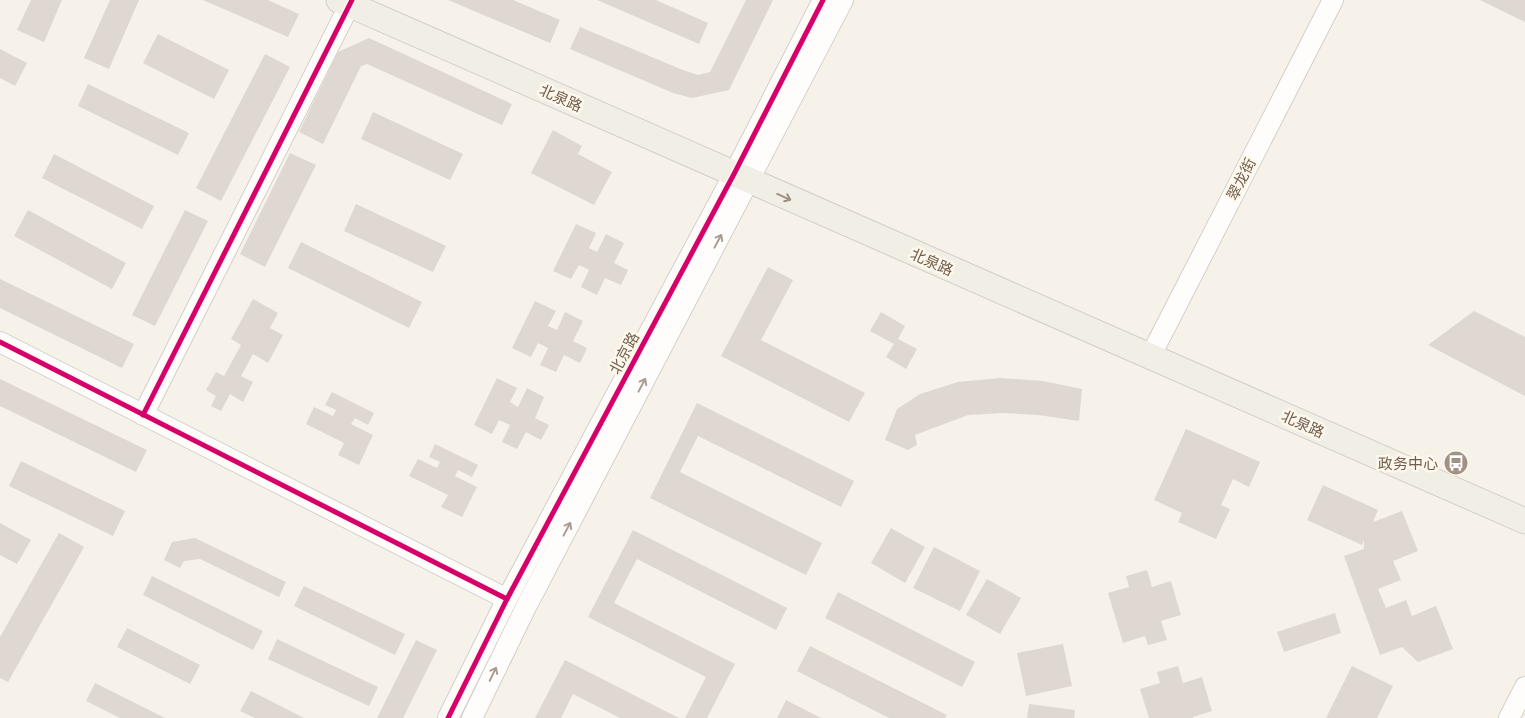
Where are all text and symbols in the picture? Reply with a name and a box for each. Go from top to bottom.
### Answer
street label: 北泉路 [537,80,585,116]
street label: 翠龙街 [1222,155,1260,203]
one-way arrow [776,192,791,202]
one-way arrow [713,234,723,249]
street label: 北泉路 [908,244,956,280]
street label: 北京路 [605,329,643,377]
one-way arrow [637,378,647,393]
street label: 北泉路 [1279,406,1327,442]
bus stop icon: 政务中心 [1443,450,1469,476]
place label: 政务中心 [1378,454,1438,473]
one-way arrow [562,522,572,537]
one-way arrow [489,667,499,682]

